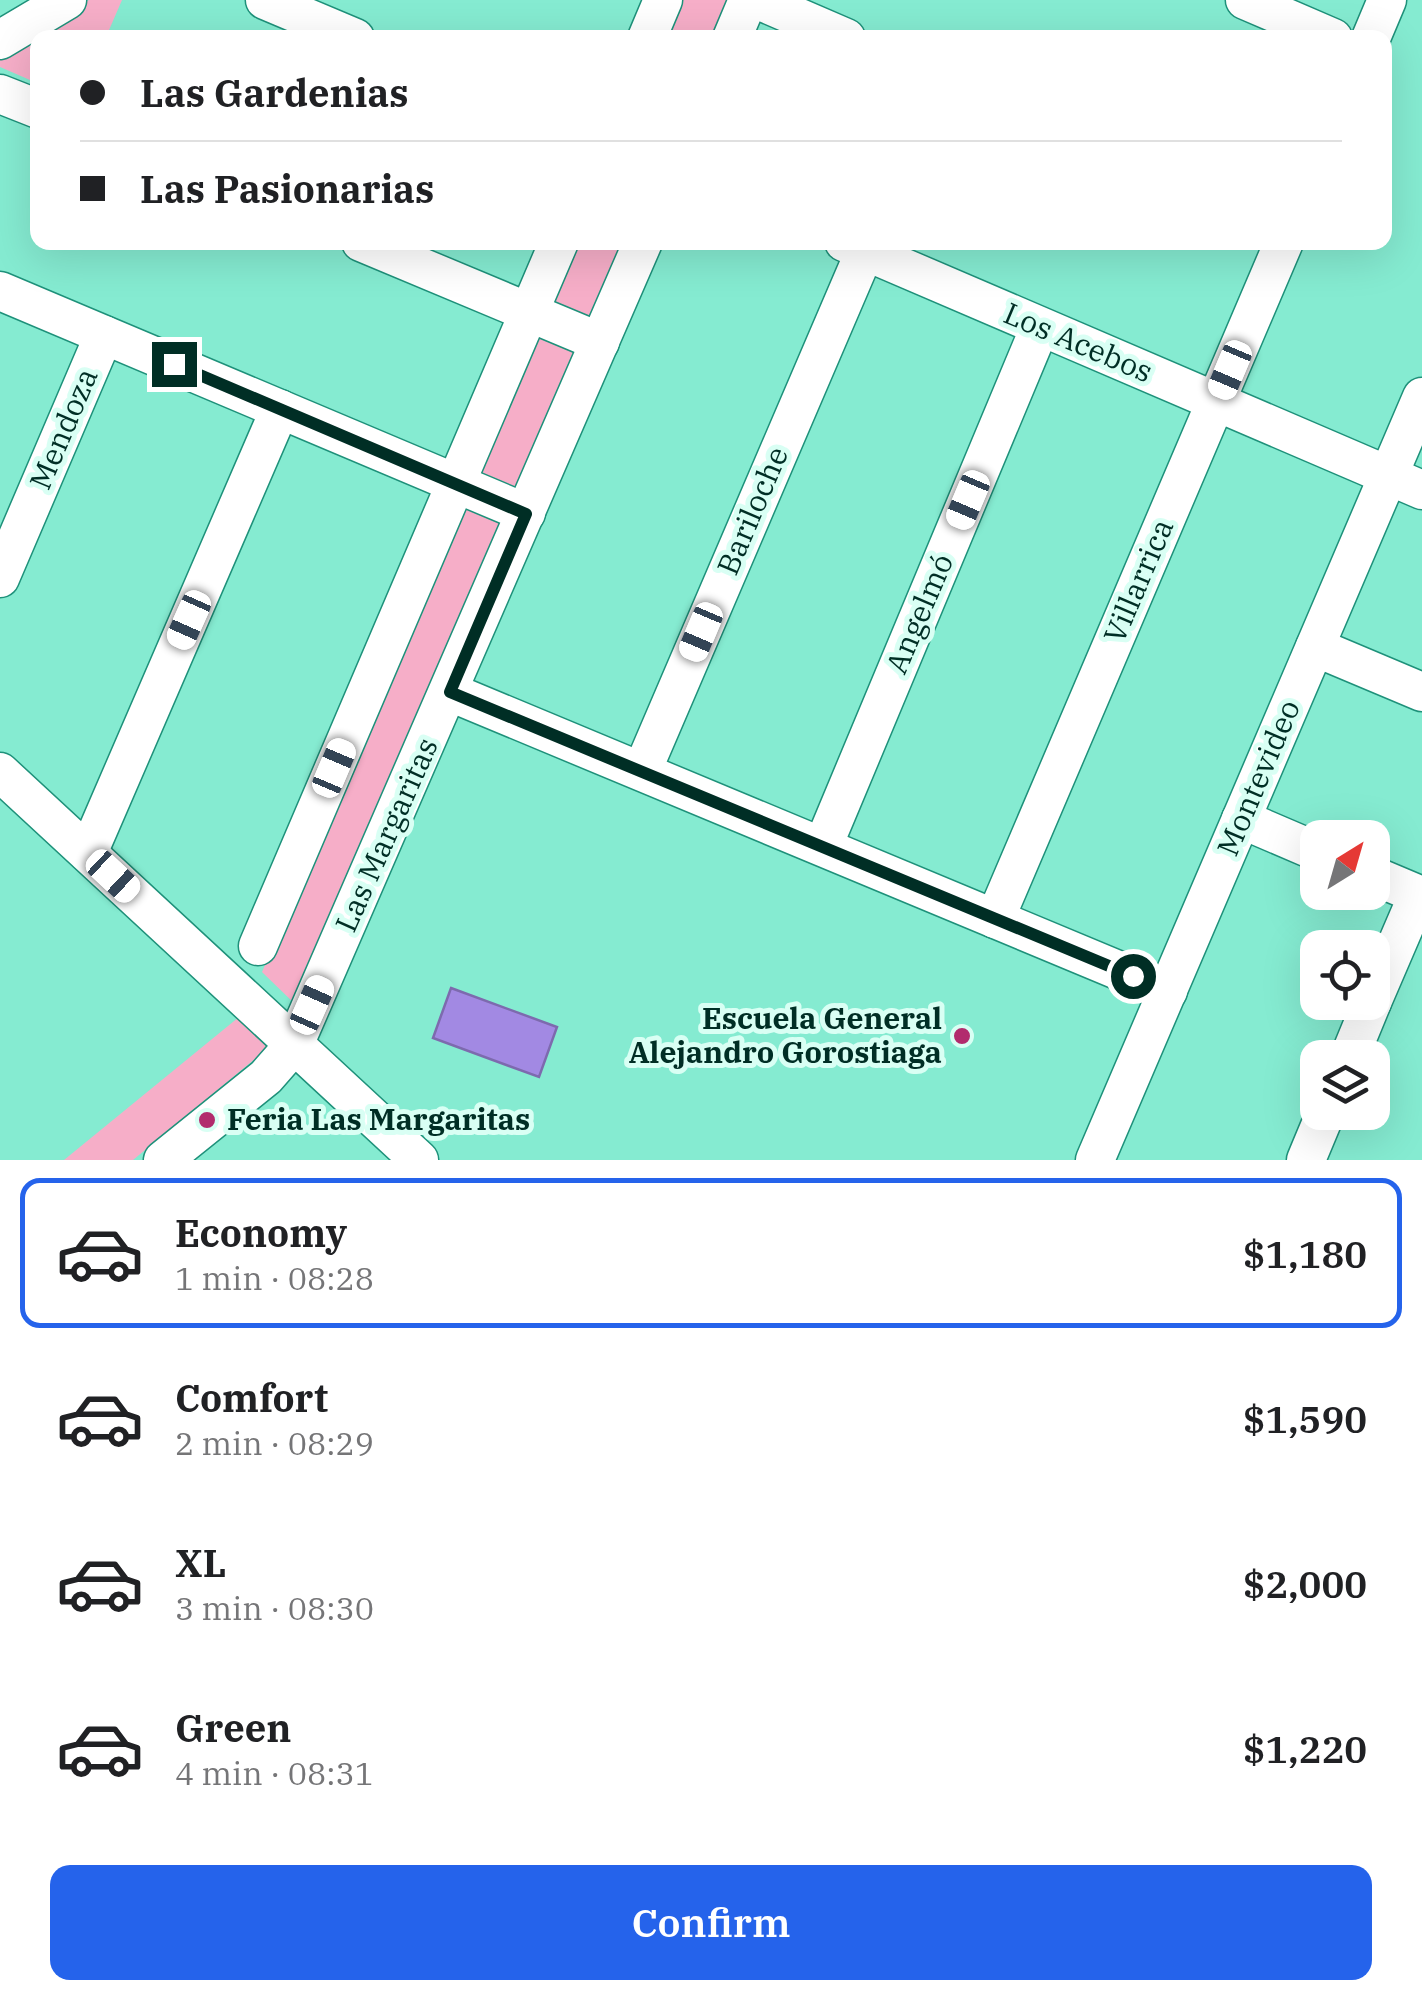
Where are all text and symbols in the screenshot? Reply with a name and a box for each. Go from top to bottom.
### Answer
text: Las Gardenias [140,68,408,117]
text: Las Pasionarias [140,164,434,213]
street label: Los Acebos [998,293,1159,390]
car [1204,337,1256,403]
route end [152,342,197,387]
street label: Mendoza [20,362,106,495]
street label: Bariloche [707,440,796,581]
car [942,467,994,533]
street label: Villarrica [1094,513,1181,648]
street label: Angelmó [876,548,961,679]
car [163,586,215,654]
car [675,599,727,665]
street label: Montevideo [1207,694,1308,861]
street label: Las Margaritas [325,731,446,938]
car [308,735,360,801]
north arrow [1300,820,1390,910]
map controls [1300,820,1390,1130]
car [81,845,145,907]
button: locate [1300,930,1390,1020]
route start [1111,954,1156,999]
car [286,971,338,1039]
place label: Escuela General Alejandro Gorostiaga [629,998,942,1071]
marker: Escuela General Alejandro Gorostiaga [951,1025,973,1047]
button: layers [1300,1040,1390,1130]
place label: Feria Las Margaritas [227,1099,530,1138]
marker: Feria Las Margaritas [196,1109,218,1131]
icon: car [55,1208,145,1298]
text: Economy [175,1208,347,1257]
text: $1,180 [1243,1229,1367,1278]
text: 1 min · 08:28 [175,1257,374,1299]
icon: car [55,1373,145,1463]
text: Comfort [175,1373,328,1422]
text: $1,590 [1243,1394,1367,1443]
text: 2 min · 08:29 [175,1422,374,1464]
icon: car [55,1538,145,1628]
text: XL [175,1538,226,1587]
text: $2,000 [1243,1559,1367,1608]
text: 3 min · 08:30 [175,1587,374,1629]
icon: car [55,1703,145,1793]
text: Green [175,1703,291,1752]
text: $1,220 [1243,1724,1367,1773]
text: 4 min · 08:31 [175,1752,374,1794]
button: Confirm [50,1865,1372,1980]

